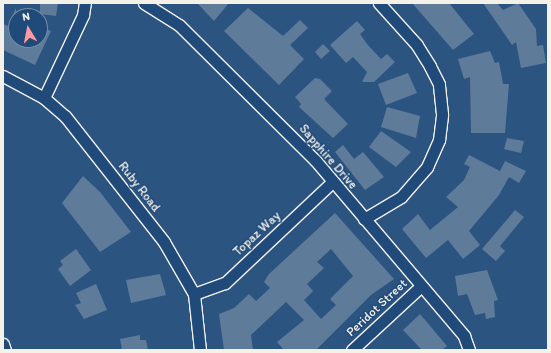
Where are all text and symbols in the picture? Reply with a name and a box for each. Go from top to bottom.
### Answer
north arrow [8,8,48,48]
text: N [21,10,31,24]
street label: Sapphire Drive [295,121,361,193]
street label: Ruby Road [115,159,163,215]
street label: Topaz Way [230,208,284,260]
street label: Peridot Street [343,276,411,340]

